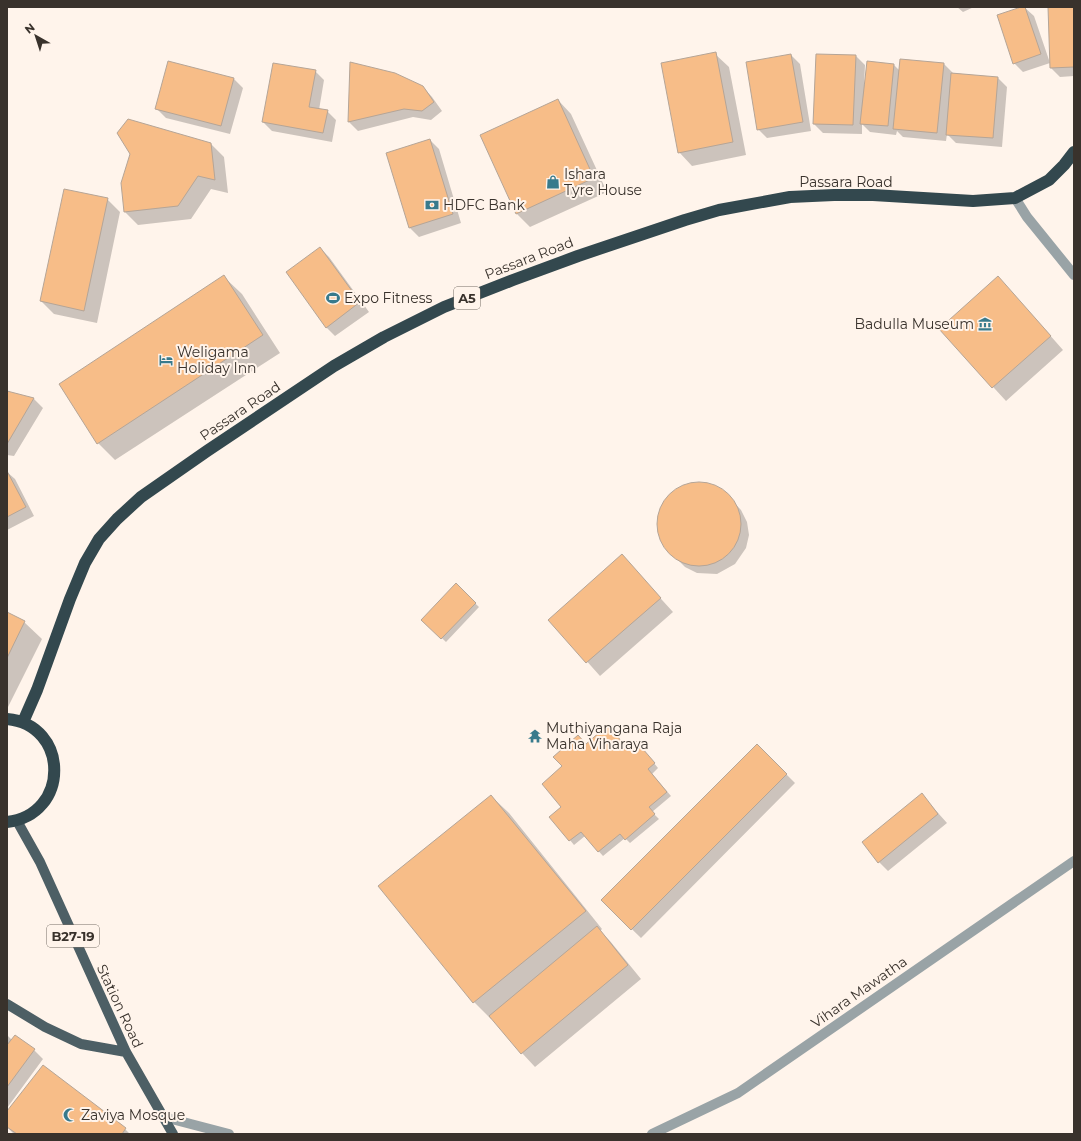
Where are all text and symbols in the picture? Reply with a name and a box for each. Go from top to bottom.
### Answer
north arrow [16,16,56,56]
text: N [22,20,38,36]
place label: Ishara Tyre House [564,165,642,199]
street label: Passara Road [799,173,893,191]
shop icon: Ishara Tyre House [545,174,561,190]
place label: HDFC Bank [443,196,526,214]
bank icon: HDFC Bank [424,197,440,213]
street label: Passara Road [482,233,576,283]
road number: A5 [454,287,480,309]
place label: Expo Fitness [344,289,433,307]
sports icon: Expo Fitness [325,290,341,306]
place label: Badulla Museum [854,315,974,333]
museum icon: Badulla Museum [977,316,993,332]
place label: Weligama Holiday Inn [177,343,257,377]
hotel icon: Weligama Holiday Inn [158,352,174,368]
street label: Passara Road [196,377,284,445]
place label: Muthiyangana Raja Maha Viharaya [546,719,682,753]
temple icon: Muthiyangana Raja Maha Viharaya [527,728,543,744]
road number: B27-19 [47,925,99,947]
street label: Vihara Mawatha [807,952,911,1032]
street label: Station Road [93,961,147,1051]
place label: Zaviya Mosque [81,1106,185,1124]
mosque icon: Zaviya Mosque [62,1107,78,1123]

